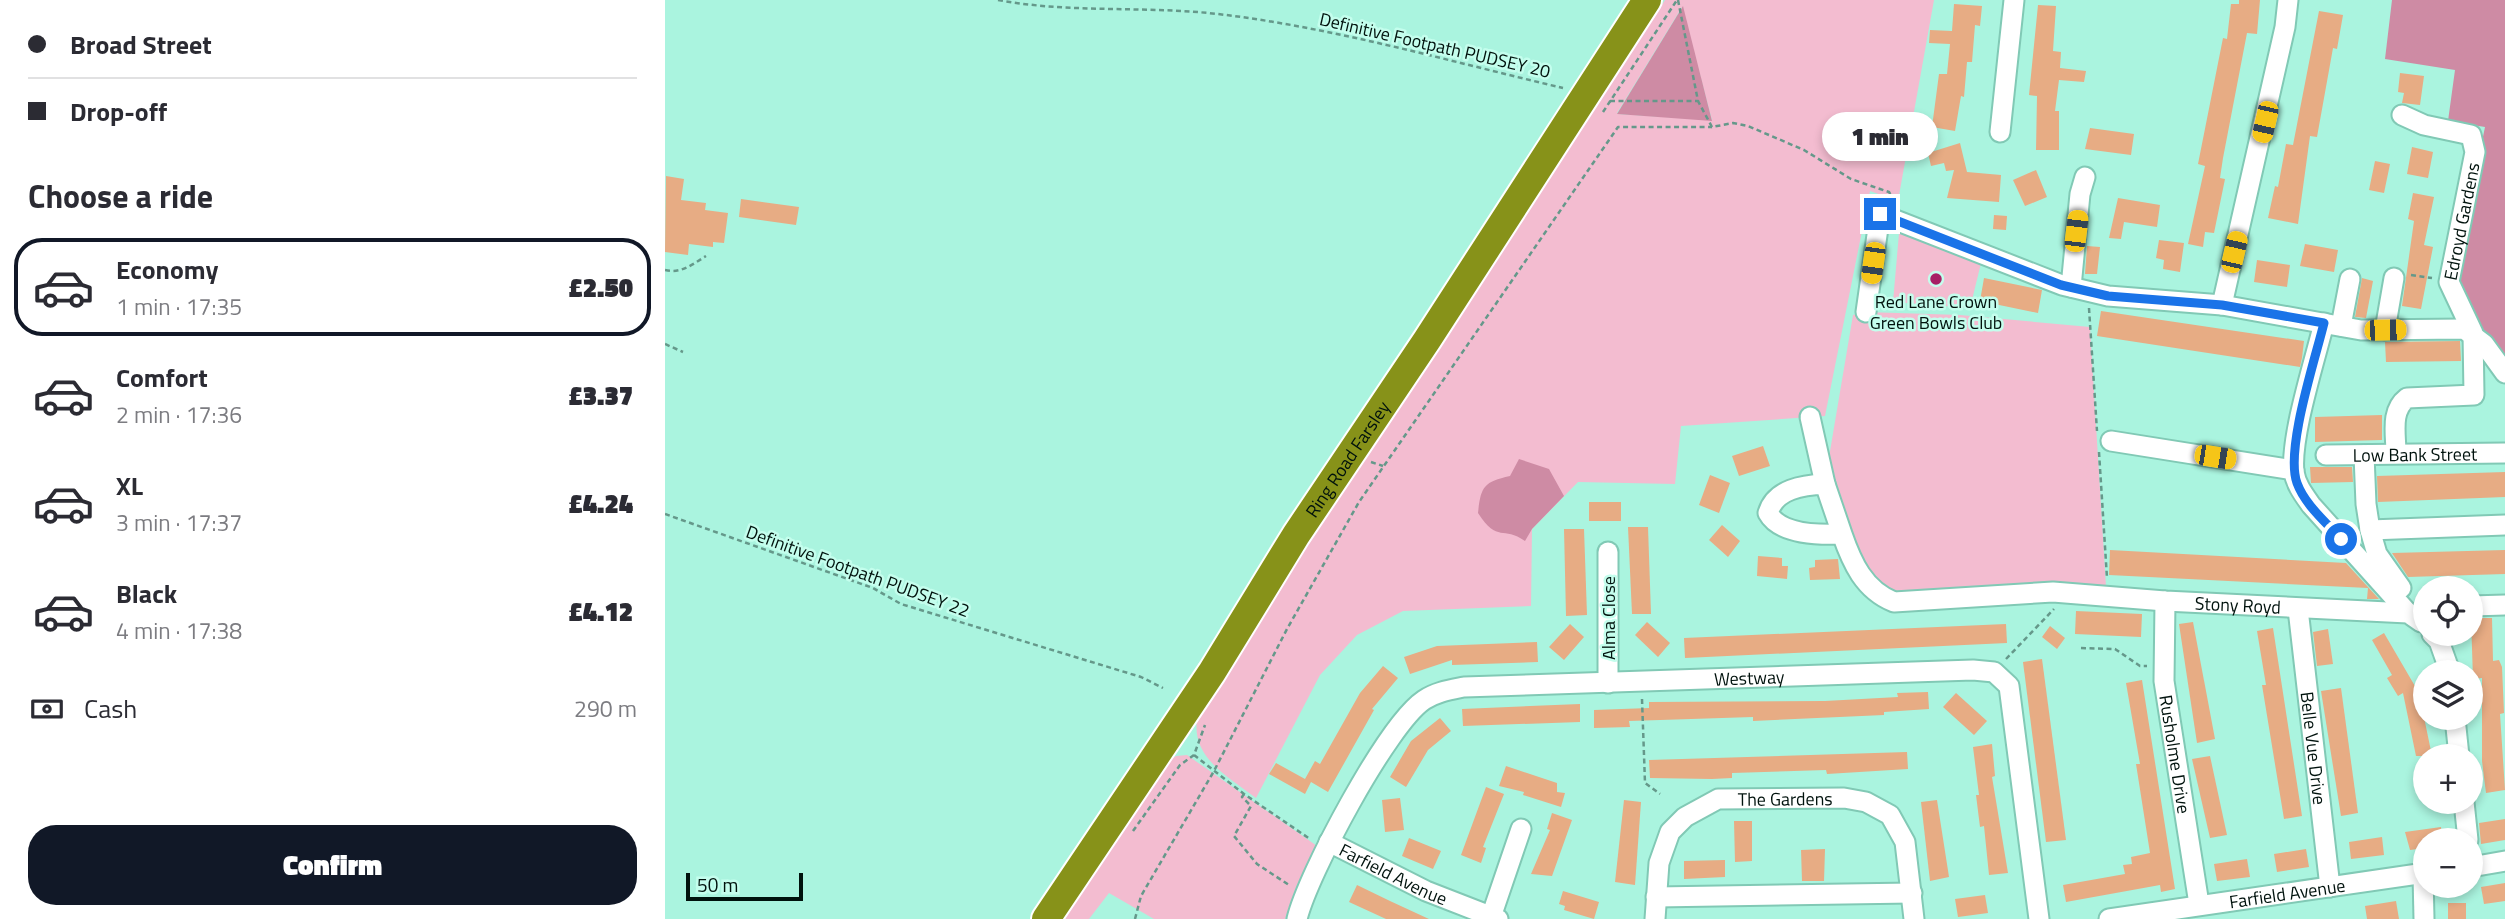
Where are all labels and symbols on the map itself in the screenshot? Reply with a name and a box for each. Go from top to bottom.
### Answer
street label: Definitive Footpath PUDSEY 20 [1317,5,1553,85]
car [2251,99,2280,145]
callout: 1 min [1822,113,1938,162]
street label: Edroyd Gardens [2436,160,2486,282]
route end [1864,198,1896,230]
car [2064,209,2089,253]
car [2220,229,2249,275]
car [1860,241,1887,285]
marker: Red Lane Crown Green Bowls Club [1928,271,1944,287]
place label: Red Lane Crown Green Bowls Club [1870,288,2002,336]
car [2364,319,2407,341]
street label: Ring Road Farsley [1298,395,1396,523]
street label: Low Bank Street [2353,440,2478,468]
car [2193,443,2238,471]
street label: Definitive Footpath PUDSEY 22 [742,518,974,624]
route start [2325,523,2357,555]
street label: Alma Close [1595,576,1622,660]
street label: Stony Royd [2194,589,2282,620]
street label: Westway [1713,663,1785,692]
street label: Belle Vue Drive [2294,690,2334,806]
street label: Rusholme Drive [2153,693,2198,815]
street label: The Gardens [1738,785,1833,812]
street label: Farfield Avenue [1335,836,1451,912]
scale bar [686,870,803,902]
street label: Farfield Avenue [2227,871,2347,915]

